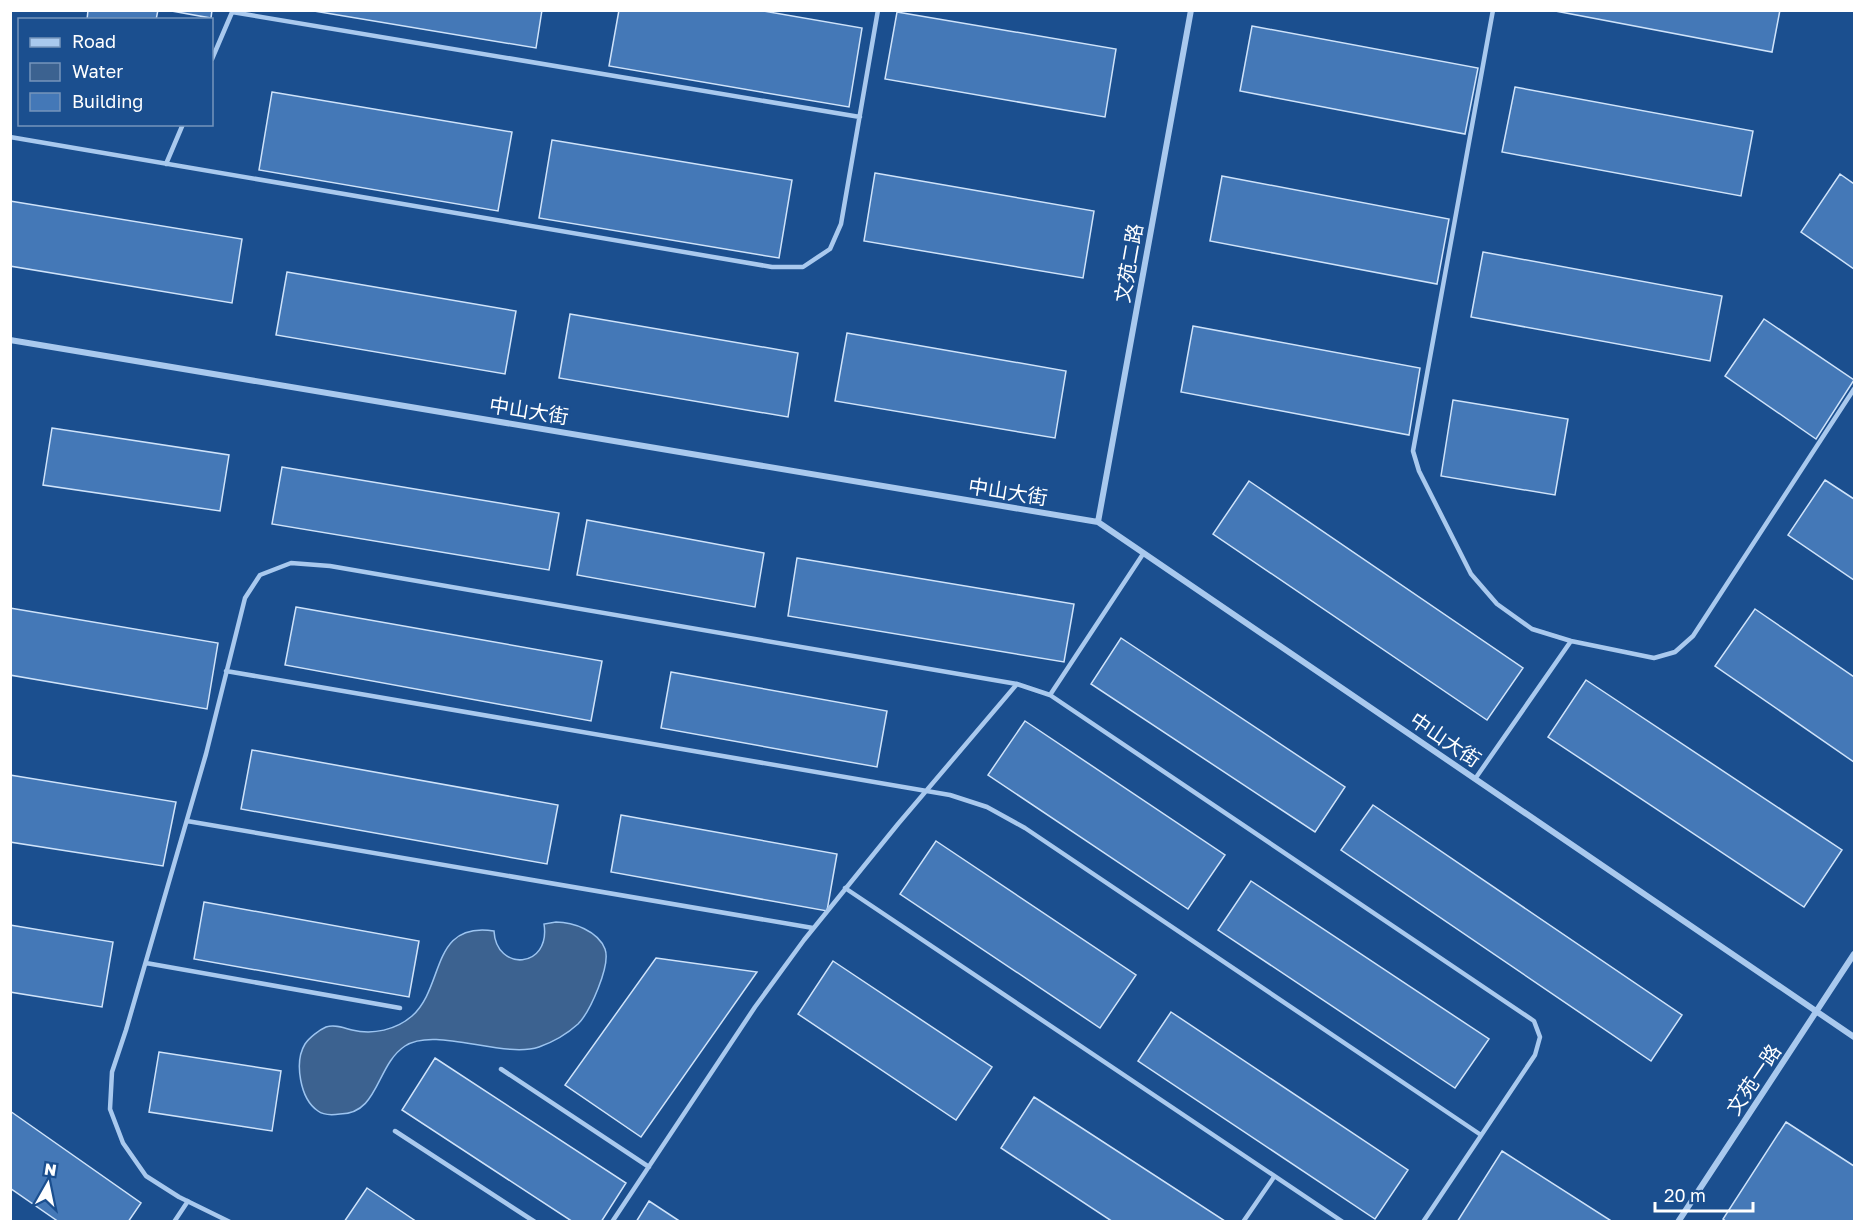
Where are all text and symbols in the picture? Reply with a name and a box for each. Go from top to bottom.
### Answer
legend [18,18,213,126]
text: Road [72,30,116,52]
text: Water [72,60,123,82]
text: Building [72,90,143,112]
street label: 文苑二路 [1109,222,1147,304]
street label: 中山大街 [488,392,570,428]
street label: 中山大街 [967,473,1049,509]
street label: 中山大街 [1406,707,1486,771]
street label: 文苑一路 [1721,1039,1785,1119]
north arrow [18,1154,78,1214]
text: N [43,1158,58,1180]
scale bar [1655,1175,1752,1213]
text: 20 m [1664,1184,1706,1206]

